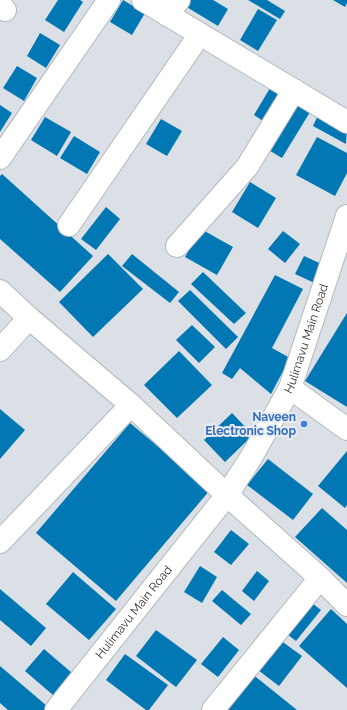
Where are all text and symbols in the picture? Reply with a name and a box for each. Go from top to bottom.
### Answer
street label: Hulimavu Main Road [281,282,331,396]
place label: Naveen Electronic Shop [205,410,296,438]
marker: Naveen Electronic Shop [299,419,309,429]
street label: Hulimavu Main Road [93,563,175,661]

